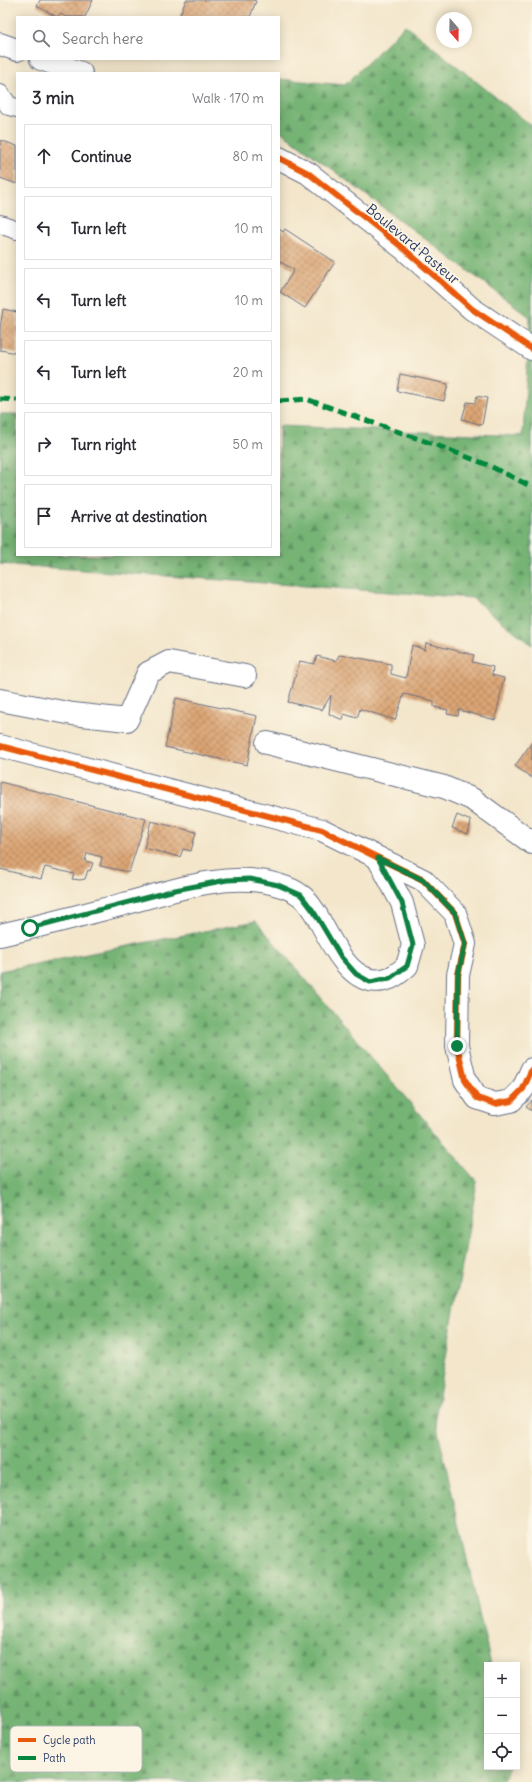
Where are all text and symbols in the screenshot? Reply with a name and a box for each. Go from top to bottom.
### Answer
north arrow [436,12,472,48]
search box [16,16,280,60]
icon: search [30,27,52,49]
text: Search here [62,29,143,48]
text: 3 min [32,87,74,109]
text: Walk · 170 m [192,90,264,107]
icon: ahead [33,145,55,167]
text: Continue [71,147,132,166]
text: 80 m [232,148,263,165]
street label: Boulevard Pasteur [363,200,464,288]
icon: left [33,217,55,239]
text: Turn left [71,219,126,238]
text: 10 m [235,220,263,237]
icon: left [33,289,55,311]
text: Turn left [71,291,126,310]
text: 10 m [235,292,263,309]
icon: left [33,361,55,383]
text: Turn left [71,363,126,382]
text: 20 m [233,364,263,381]
icon: right [33,433,55,455]
text: Turn right [71,435,136,454]
text: 50 m [232,436,263,453]
icon: arrive [33,505,55,527]
text: Arrive at destination [71,507,207,526]
route start [21,919,39,937]
route end [448,1037,466,1055]
map controls [484,1662,520,1770]
button: + [484,1662,520,1698]
button: − [484,1698,520,1734]
legend [10,1726,142,1772]
text: Cycle path [43,1733,96,1747]
button: locate [484,1734,520,1770]
text: Path [43,1751,66,1765]

